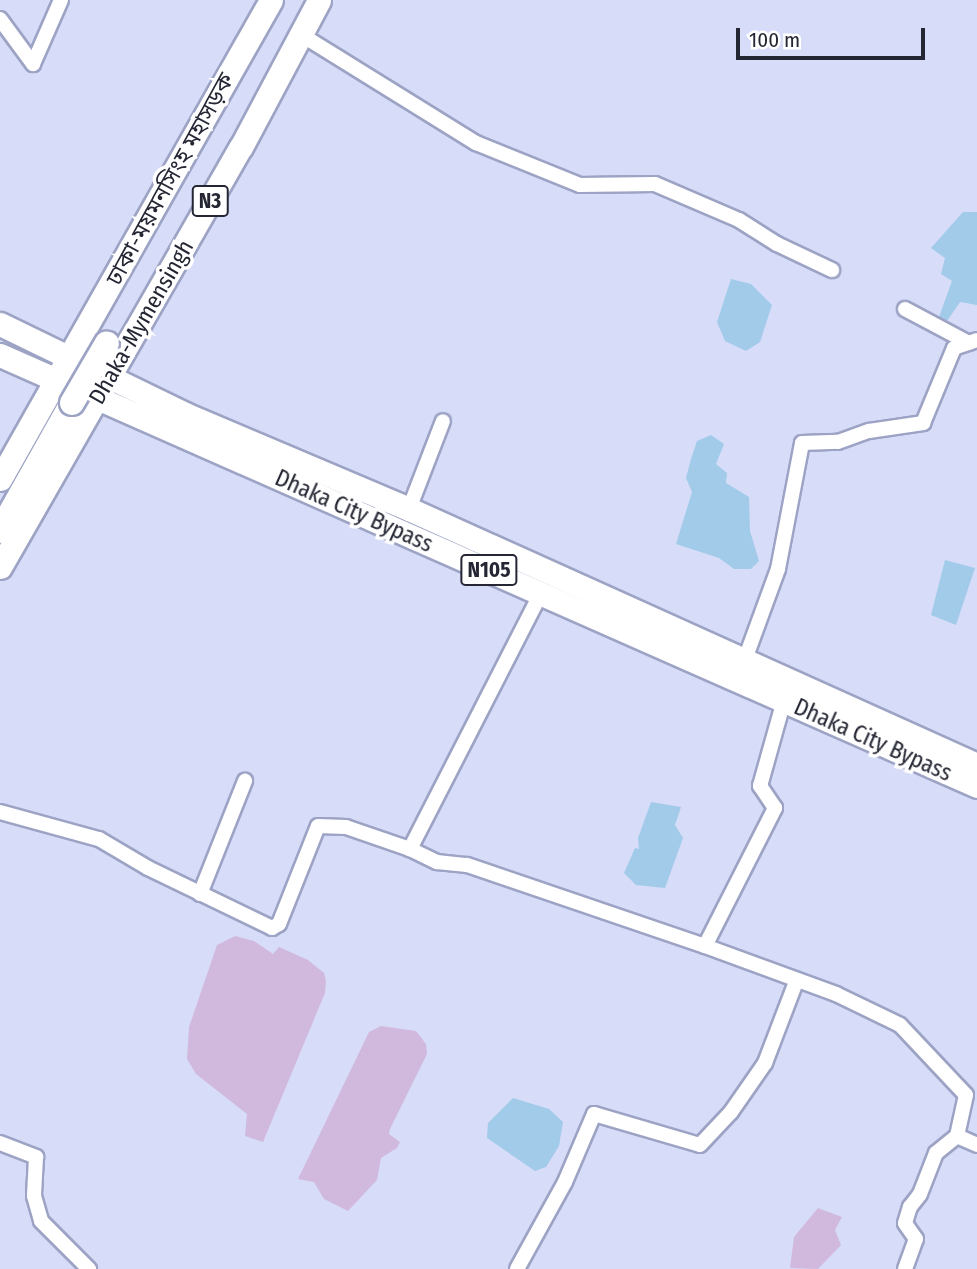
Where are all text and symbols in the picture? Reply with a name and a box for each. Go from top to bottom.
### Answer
scale bar [739,14,928,58]
text: 100 m [749,27,800,53]
street label: ঢাকা-ময়মনসিংহ মহাসড়ক [100,68,240,290]
road number: N3 [191,184,229,218]
street label: Dhaka-Mymensingh [83,235,199,409]
street label: Dhaka City Bypass [271,464,437,558]
road number: N105 [459,552,519,588]
street label: Dhaka City Bypass [790,693,956,787]

